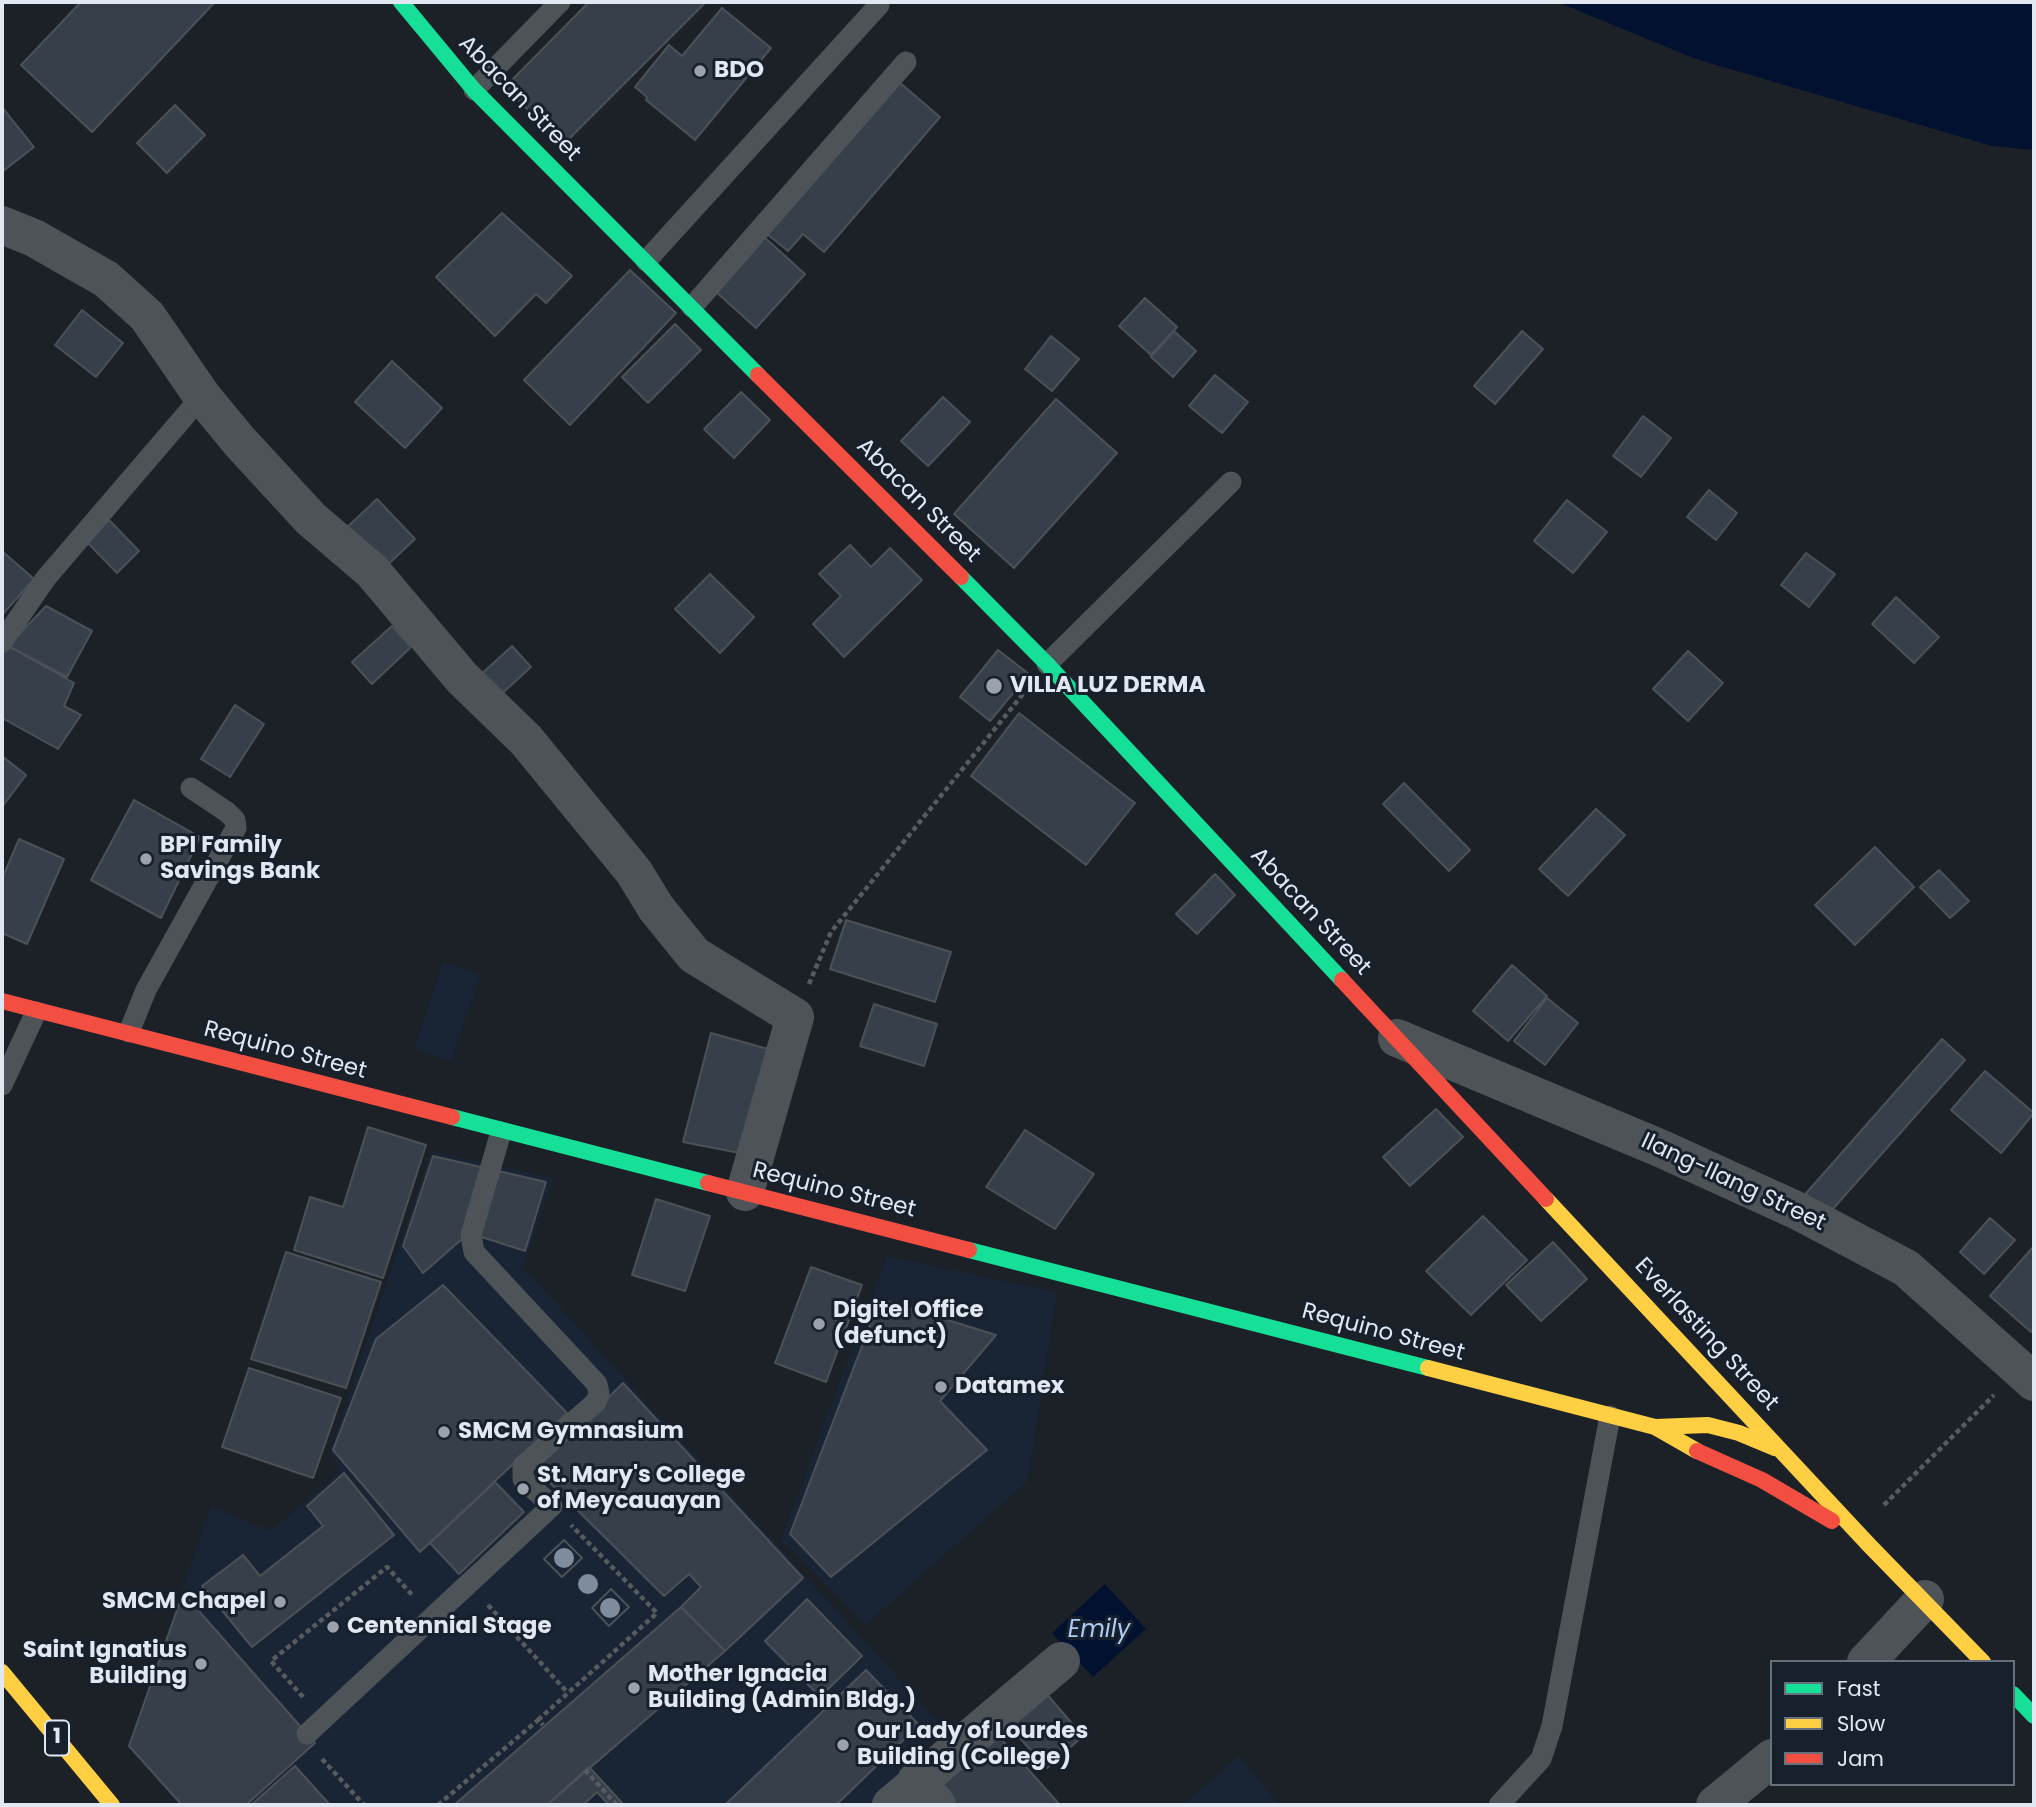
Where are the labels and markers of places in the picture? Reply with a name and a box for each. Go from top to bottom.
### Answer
place label: BDO [714,57,764,85]
marker: BDO [692,63,708,79]
place label: VILLA LUZ DERMA [1010,672,1205,700]
marker: VILLA LUZ DERMA [984,676,1004,696]
place label: BPI Family Savings Bank [160,832,320,886]
marker: BPI Family Savings Bank [138,851,154,867]
place label: Digitel Office (defunct) [833,1297,984,1351]
marker: Digitel Office (defunct) [811,1316,827,1332]
place label: Datamex [955,1373,1064,1401]
marker: Datamex [933,1379,949,1395]
place label: SMCM Gymnasium [458,1418,684,1446]
marker: SMCM Gymnasium [436,1424,452,1440]
place label: St. Mary's College of Meycauayan [537,1462,745,1516]
marker: St. Mary's College of Meycauayan [515,1481,531,1497]
place label: SMCM Chapel [102,1588,266,1616]
marker: SMCM Chapel [272,1594,288,1610]
place label: Centennial Stage [347,1613,552,1641]
marker: Centennial Stage [325,1619,341,1635]
place label: Saint Ignatius Building [23,1637,187,1691]
marker: Saint Ignatius Building [193,1656,209,1672]
place label: Mother Ignacia Building (Admin Bldg.) [648,1661,916,1715]
marker: Mother Ignacia Building (Admin Bldg.) [626,1680,642,1696]
place label: Our Lady of Lourdes Building (College) [857,1718,1088,1772]
marker: Our Lady of Lourdes Building (College) [835,1737,851,1753]

